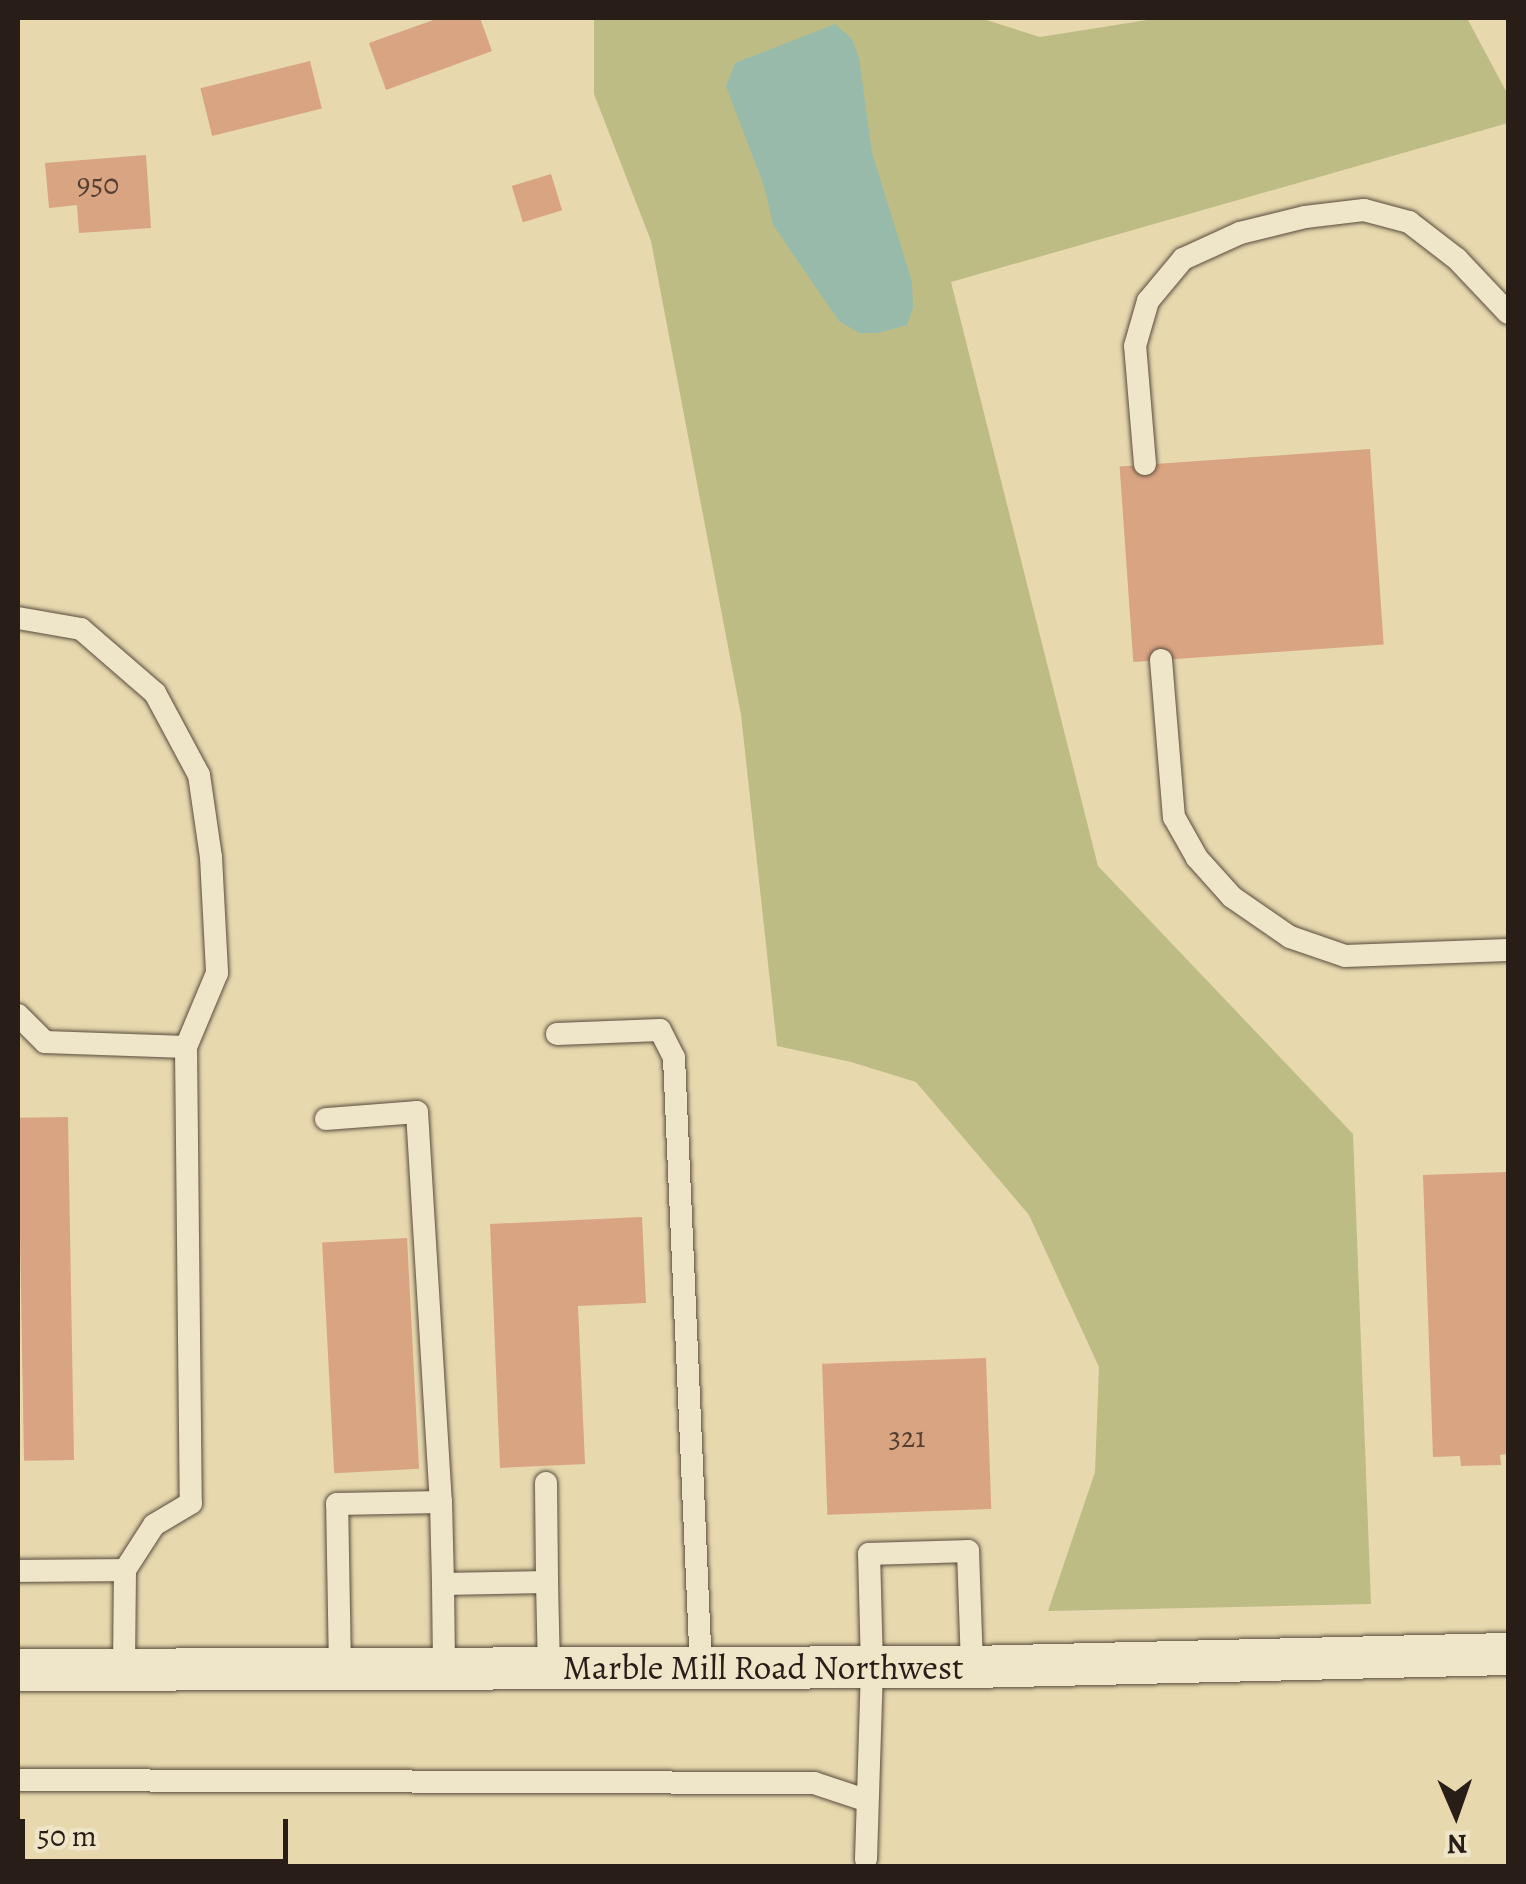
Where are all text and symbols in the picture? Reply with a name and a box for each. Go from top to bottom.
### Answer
house number: 950 [77,166,119,202]
house number: 321 [889,1419,925,1455]
street label: Marble Mill Road Northwest [562,1646,964,1688]
north arrow [1406,1764,1506,1864]
scale bar [25,1799,292,1861]
text: 50 m [37,1816,97,1856]
text: N [1446,1825,1468,1863]

